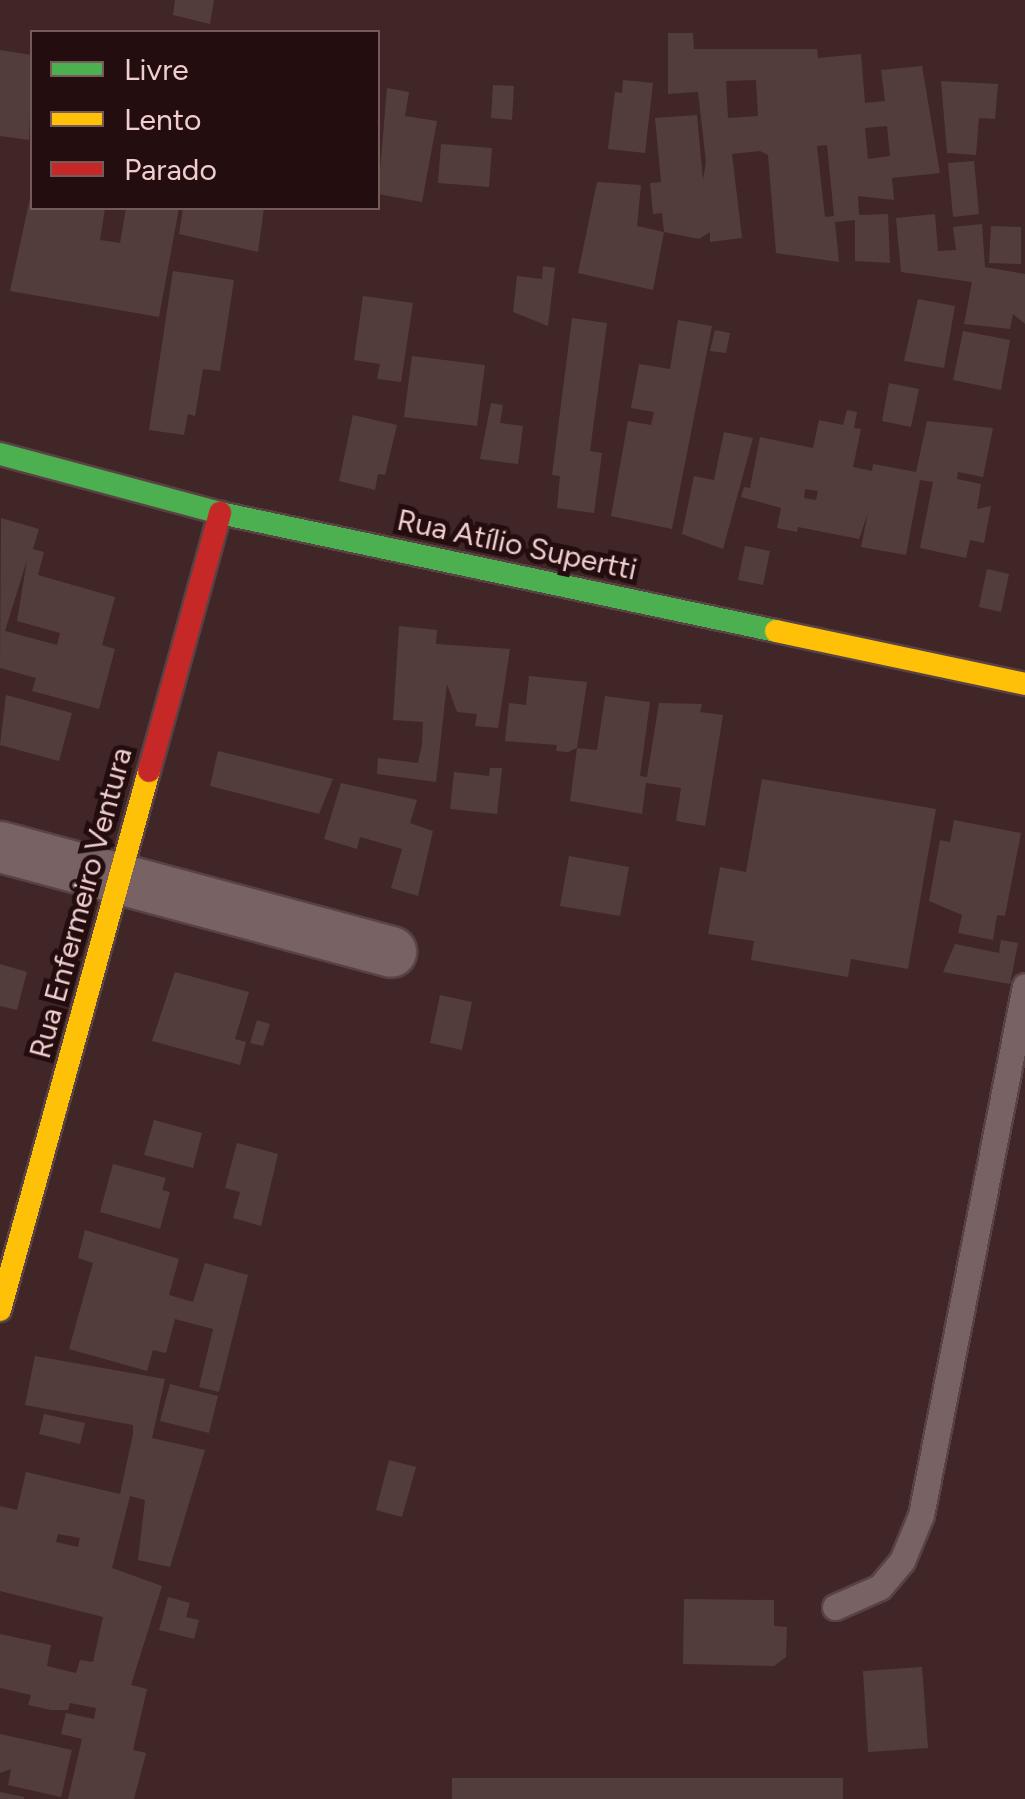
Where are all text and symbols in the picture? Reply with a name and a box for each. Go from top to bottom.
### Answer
legend [30,30,380,210]
text: Livre [124,51,189,88]
text: Lento [124,101,201,138]
text: Parado [124,151,217,188]
street label: Rua Atílio Supertti [394,502,640,588]
street label: Rua Enfermeiro Ventura [22,744,140,1062]

